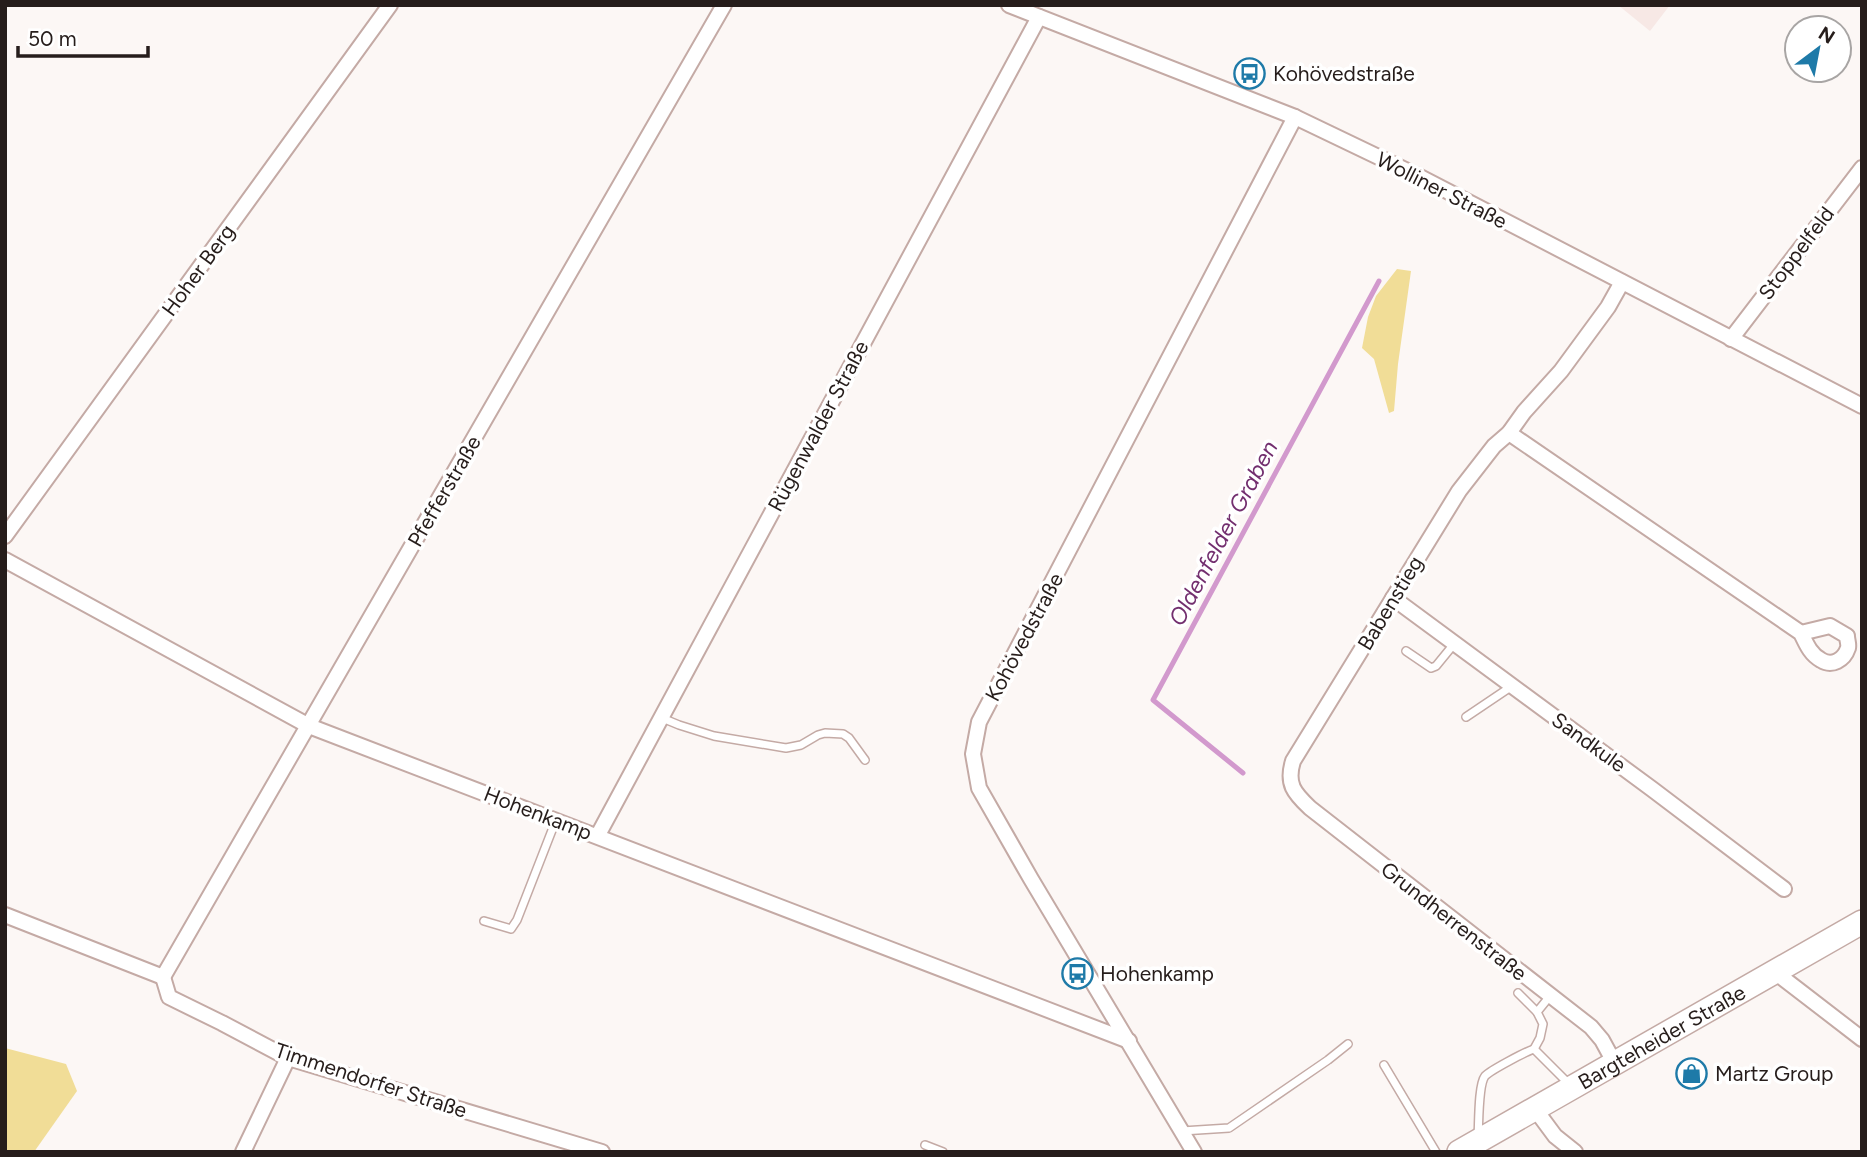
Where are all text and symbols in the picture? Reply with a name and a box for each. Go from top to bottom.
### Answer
scale bar [18,14,147,58]
north arrow [1783,14,1853,84]
text: N [1814,21,1839,49]
text: 50 m [28,26,77,51]
bus stop icon: Kohövedstraße [1233,56,1267,90]
place label: Kohövedstraße [1273,61,1415,86]
street label: Wolliner Straße [1373,146,1511,234]
street label: Stoppelfeld [1753,202,1839,304]
street label: Hoher Berg [156,219,240,321]
street label: Rügenwalder Straße [762,336,874,516]
street label: Pfefferstraße [402,431,486,551]
water label: Oldenfelder Graben [1162,436,1284,630]
street label: Babenstieg [1352,551,1428,655]
street label: Kohövedstraße [980,569,1068,705]
street label: Sandkule [1547,707,1631,777]
street label: Hohenkamp [480,781,596,845]
street label: Grundherrenstraße [1376,856,1532,986]
bus stop icon: Hohenkamp [1060,956,1094,990]
place label: Hohenkamp [1100,961,1214,986]
street label: Bargteheider Straße [1573,979,1749,1094]
street label: Timmendorfer Straße [272,1037,470,1123]
shop icon: Martz Group [1675,1056,1709,1090]
place label: Martz Group [1715,1061,1833,1086]

